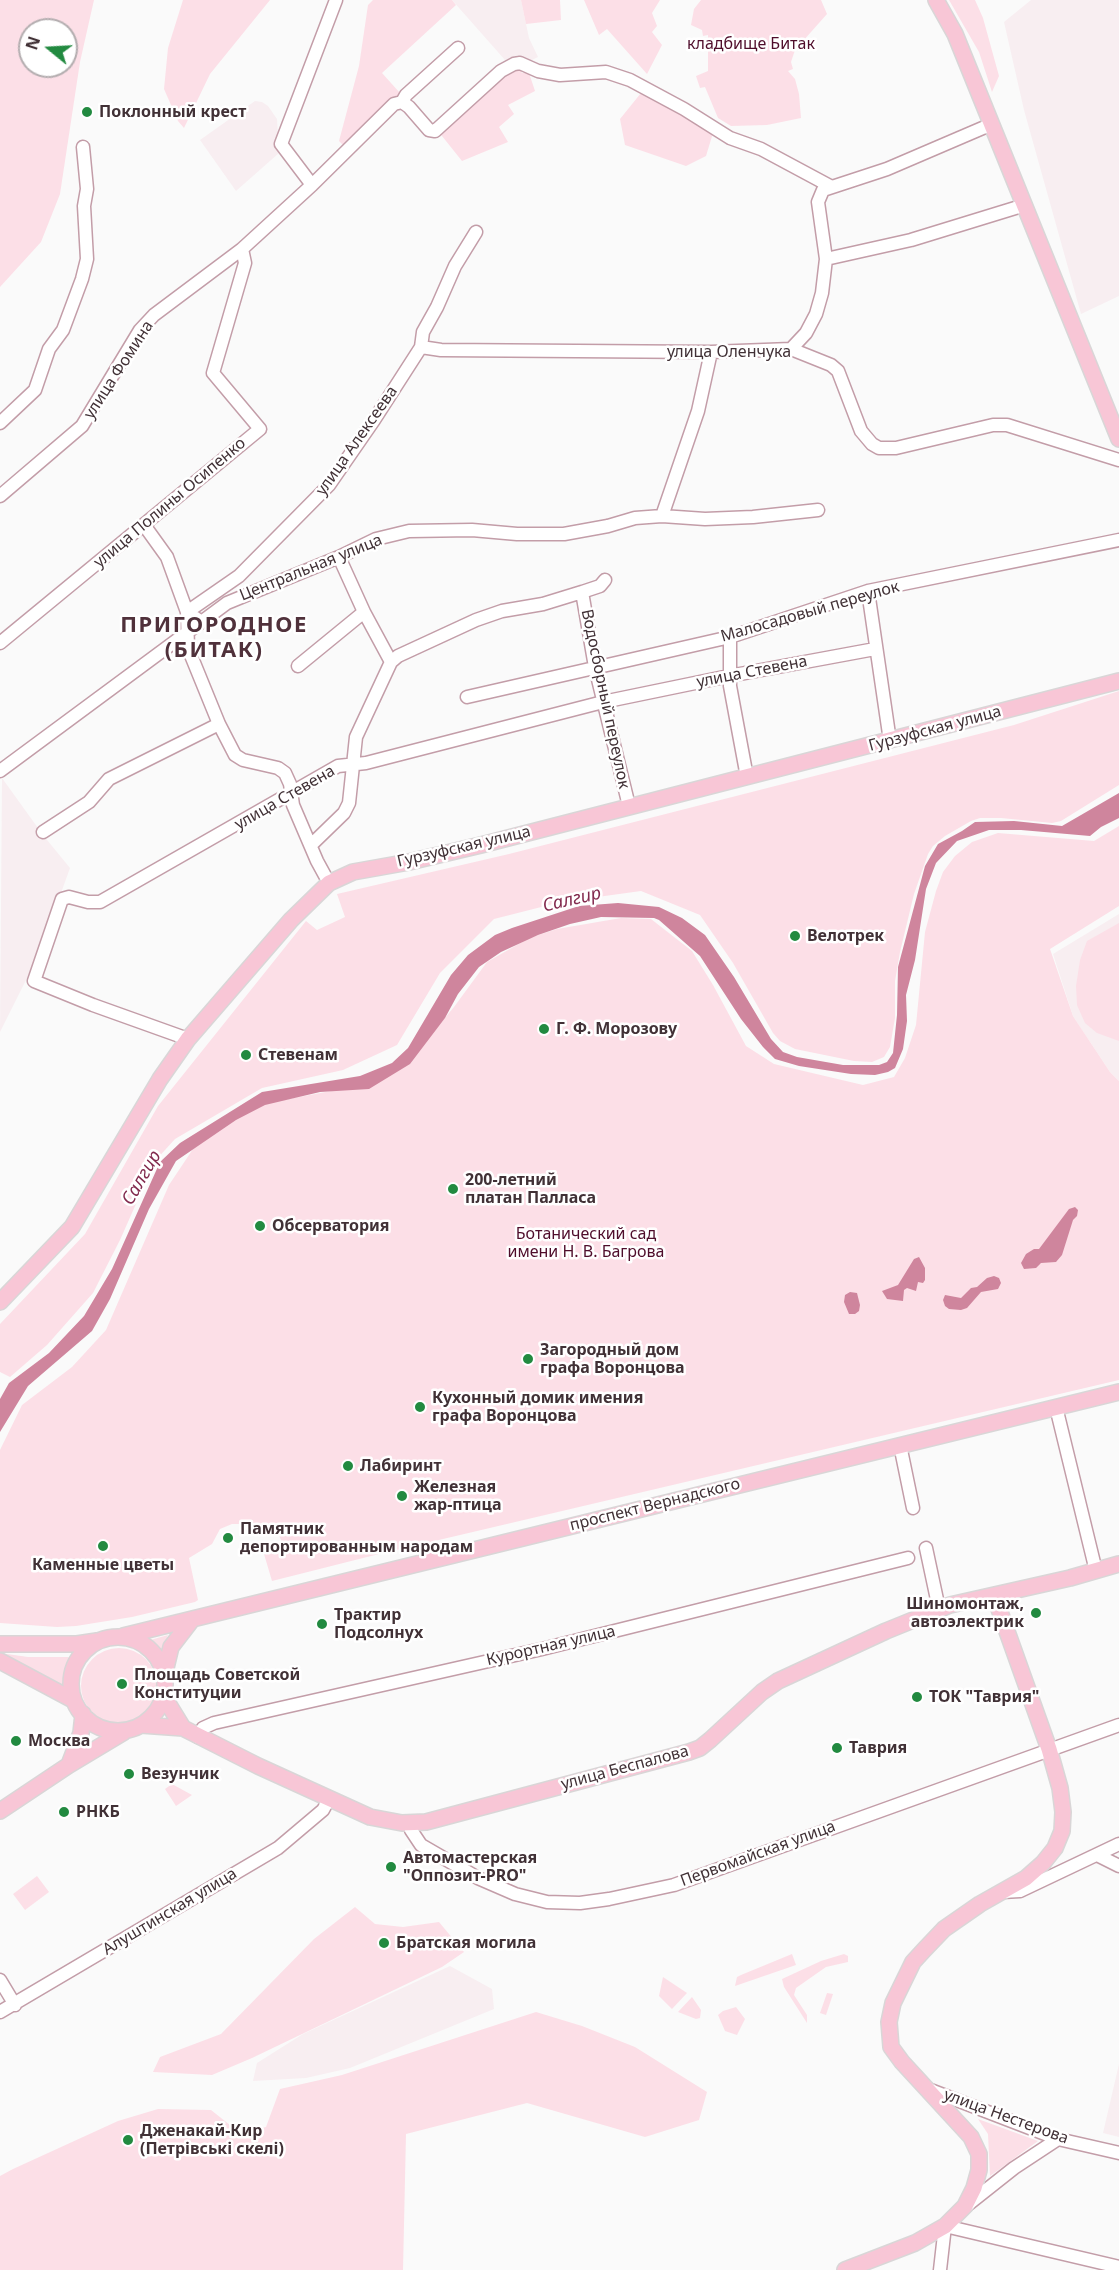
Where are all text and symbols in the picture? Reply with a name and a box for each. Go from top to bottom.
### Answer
north arrow [18,18,78,78]
text: N [20,33,45,53]
park label: кладбище Битак [687,34,815,54]
place label: Поклонный крест [99,102,246,122]
marker: Поклонный крест [80,105,94,119]
street label: улица Фомина [80,317,158,423]
street label: улица Оленчука [667,342,791,362]
street label: улица Алексеева [312,382,402,500]
street label: улица Полины Осипенко [90,434,250,572]
street label: Центральная улица [237,531,385,605]
street label: Малосадовый переулок [718,577,902,647]
street label: Водосборный переулок [577,607,633,791]
district label: ПРИГОРОДНОЕ (БИТАК) [120,613,308,664]
street label: улица Стевена [695,652,809,692]
street label: Гурзуфская улица [867,702,1003,756]
street label: улица Стевена [232,762,338,834]
street label: Гурзуфская улица [395,822,533,872]
water label: Салгир [541,883,603,917]
place label: Велотрек [807,926,884,946]
marker: Велотрек [788,929,802,943]
place label: Г. Ф. Морозову [556,1019,677,1039]
marker: Г. Ф. Морозову [537,1022,551,1036]
place label: Стевенам [258,1045,338,1065]
marker: Стевенам [239,1048,253,1062]
water label: Салгир [118,1147,166,1209]
place label: 200-летний платан Палласа [465,1170,596,1208]
marker: 200-летний платан Палласа [446,1182,460,1196]
place label: Обсерватория [272,1216,390,1236]
marker: Обсерватория [253,1219,267,1233]
park label: Ботанический сад имени Н. В. Багрова [507,1224,665,1262]
place label: Загородный дом графа Воронцова [540,1340,684,1378]
marker: Загородный дом графа Воронцова [521,1352,535,1366]
place label: Кухонный домик имения графа Воронцова [432,1388,643,1426]
marker: Кухонный домик имения графа Воронцова [413,1400,427,1414]
place label: Лабиринт [360,1456,442,1476]
marker: Лабиринт [341,1459,355,1473]
street label: проспект Вернадского [568,1475,742,1535]
place label: Железная жар-птица [414,1477,502,1515]
marker: Железная жар-птица [395,1489,409,1503]
place label: Памятник депортированным народам [240,1519,473,1557]
marker: Памятник депортированным народам [221,1531,235,1545]
marker: Каменные цветы [96,1539,110,1553]
place label: Каменные цветы [32,1555,174,1575]
place label: Шиномонтаж, автоэлектрик [906,1594,1024,1632]
place label: Трактир Подсолнух [334,1605,423,1643]
marker: Шиномонтаж, автоэлектрик [1029,1606,1043,1620]
marker: Трактир Подсолнух [315,1617,329,1631]
street label: Курортная улица [485,1622,617,1670]
place label: Площадь Советской Конституции [134,1665,300,1703]
marker: Площадь Советской Конституции [115,1677,129,1691]
place label: ТОК "Таврия" [929,1687,1040,1707]
marker: ТОК "Таврия" [910,1690,924,1704]
place label: Москва [28,1731,90,1751]
marker: Москва [9,1734,23,1748]
place label: Таврия [849,1738,907,1758]
marker: Таврия [830,1741,844,1755]
street label: улица Беспалова [559,1742,691,1794]
place label: Везунчик [141,1764,219,1784]
marker: Везунчик [122,1767,136,1781]
place label: РНКБ [76,1802,120,1822]
marker: РНКБ [57,1805,71,1819]
street label: Первомайская улица [678,1817,838,1891]
place label: Автомастерская "Оппозит-PRO" [403,1848,537,1886]
marker: Автомастерская "Оппозит-PRO" [384,1860,398,1874]
street label: Алуштинская улица [99,1864,241,1960]
place label: Братская могила [396,1933,536,1953]
marker: Братская могила [377,1936,391,1950]
street label: улица Нестерова [941,2086,1071,2148]
place label: Дженакай-Кир (Петрівські скелі) [140,2121,284,2159]
marker: Дженакай-Кир (Петрівські скелі) [121,2133,135,2147]

